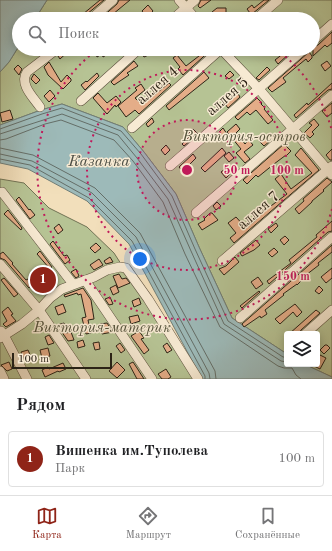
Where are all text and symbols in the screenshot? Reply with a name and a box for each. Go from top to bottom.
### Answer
search box [12,12,320,56]
icon: search [26,23,48,45]
text: Поиск [58,27,99,42]
street label: аллея 4 [134,64,182,108]
street label: аллея 5 [204,75,252,119]
park label: Виктория-остров [181,130,306,145]
water label: Казанка [67,154,130,170]
centre of rings [180,163,194,177]
text: 50 m [224,164,251,177]
text: 100 m [270,165,304,177]
street label: аллея 7 [235,189,283,233]
your location [130,249,150,269]
pin: 1 [30,265,56,295]
text: 150 m [276,270,310,283]
park label: Виктория-материк [32,321,171,336]
map controls [284,331,320,367]
button: layers [284,331,320,367]
scale bar [12,351,112,370]
text: 100 m [18,354,49,365]
text: Рядом [16,397,65,414]
text: Вишенка им.Туполева [55,444,208,459]
text: 1 [26,452,34,465]
text: 100 m [278,452,315,465]
text: Парк [55,462,85,475]
tab: Карта [32,505,62,543]
tab: Маршрут [126,505,171,543]
tab: Сохранённые [235,505,300,543]

